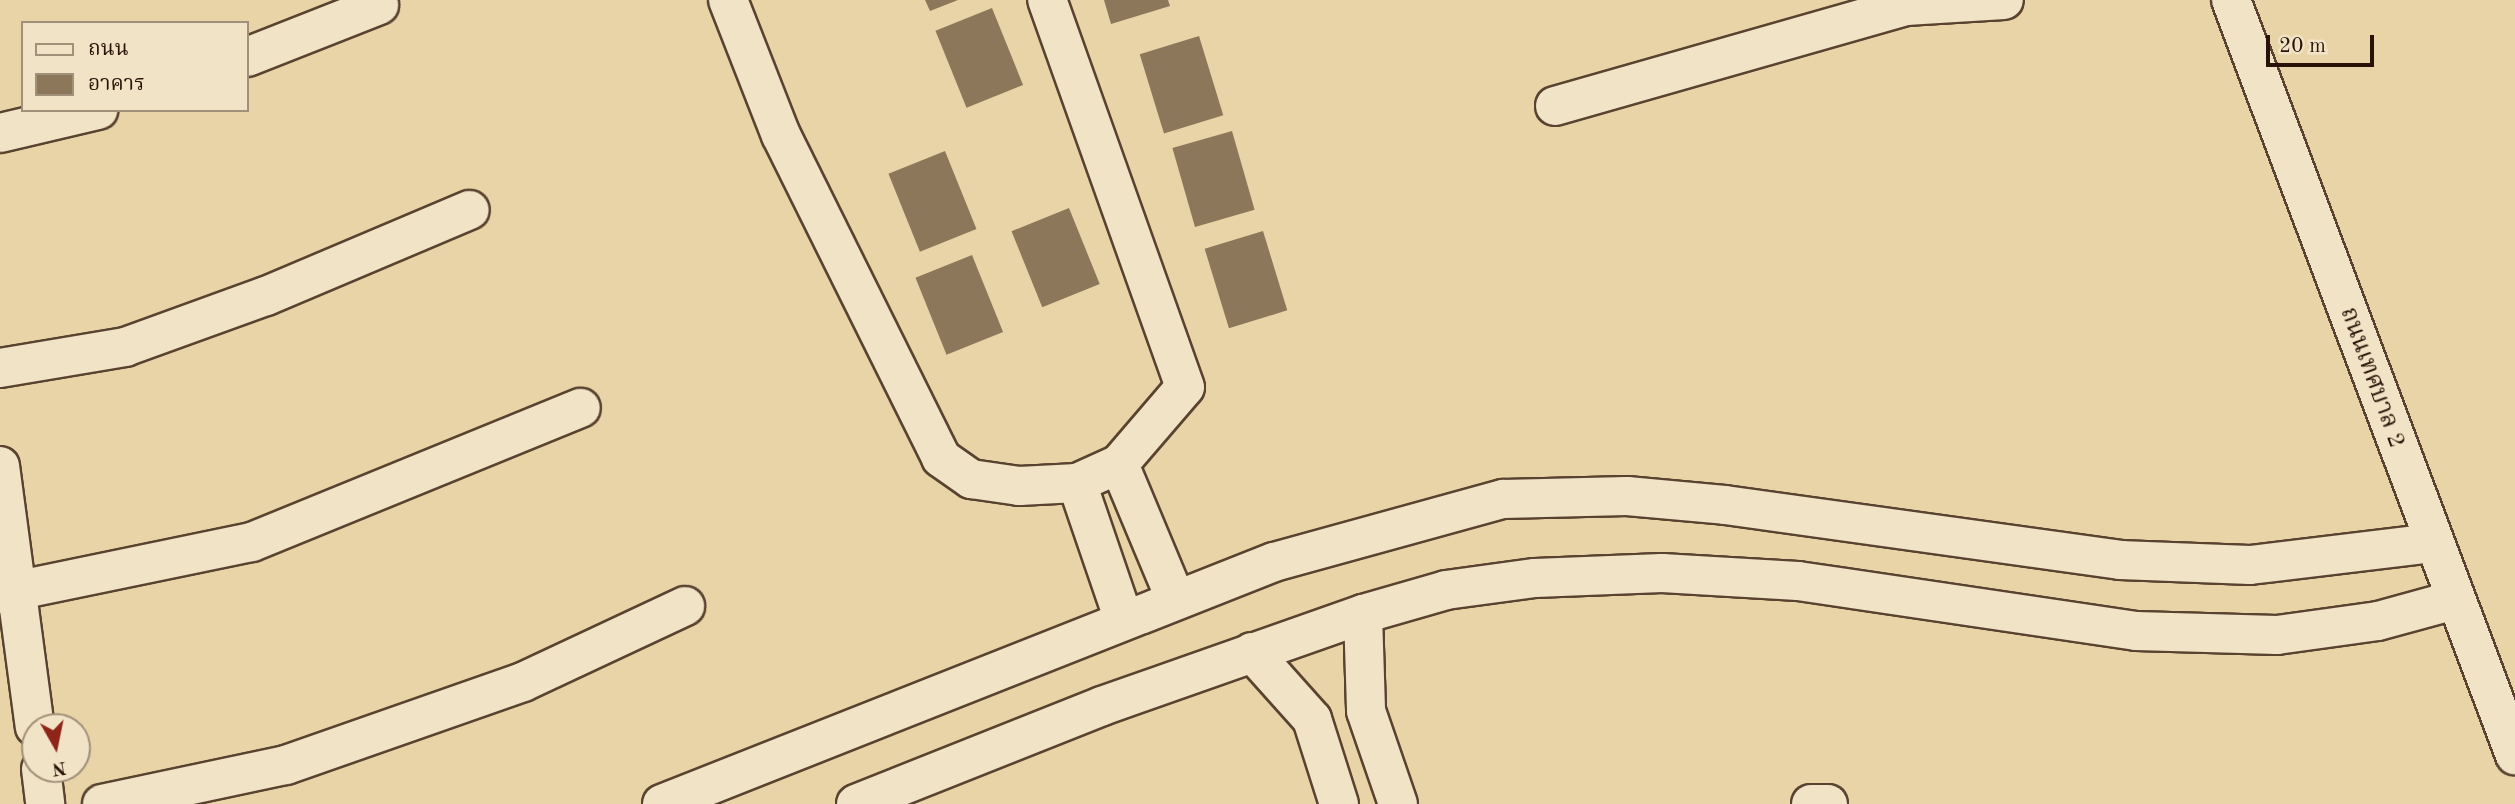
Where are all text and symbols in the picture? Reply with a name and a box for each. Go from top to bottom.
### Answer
legend [21,21,248,112]
scale bar [2270,21,2378,65]
text: 20 m [2279,36,2326,57]
text: ถนน [88,39,129,60]
text: อาคาร [88,74,145,95]
street label: ถนนเทศบาล 2 [2332,304,2410,452]
north arrow [21,713,91,783]
text: N [50,757,68,778]

